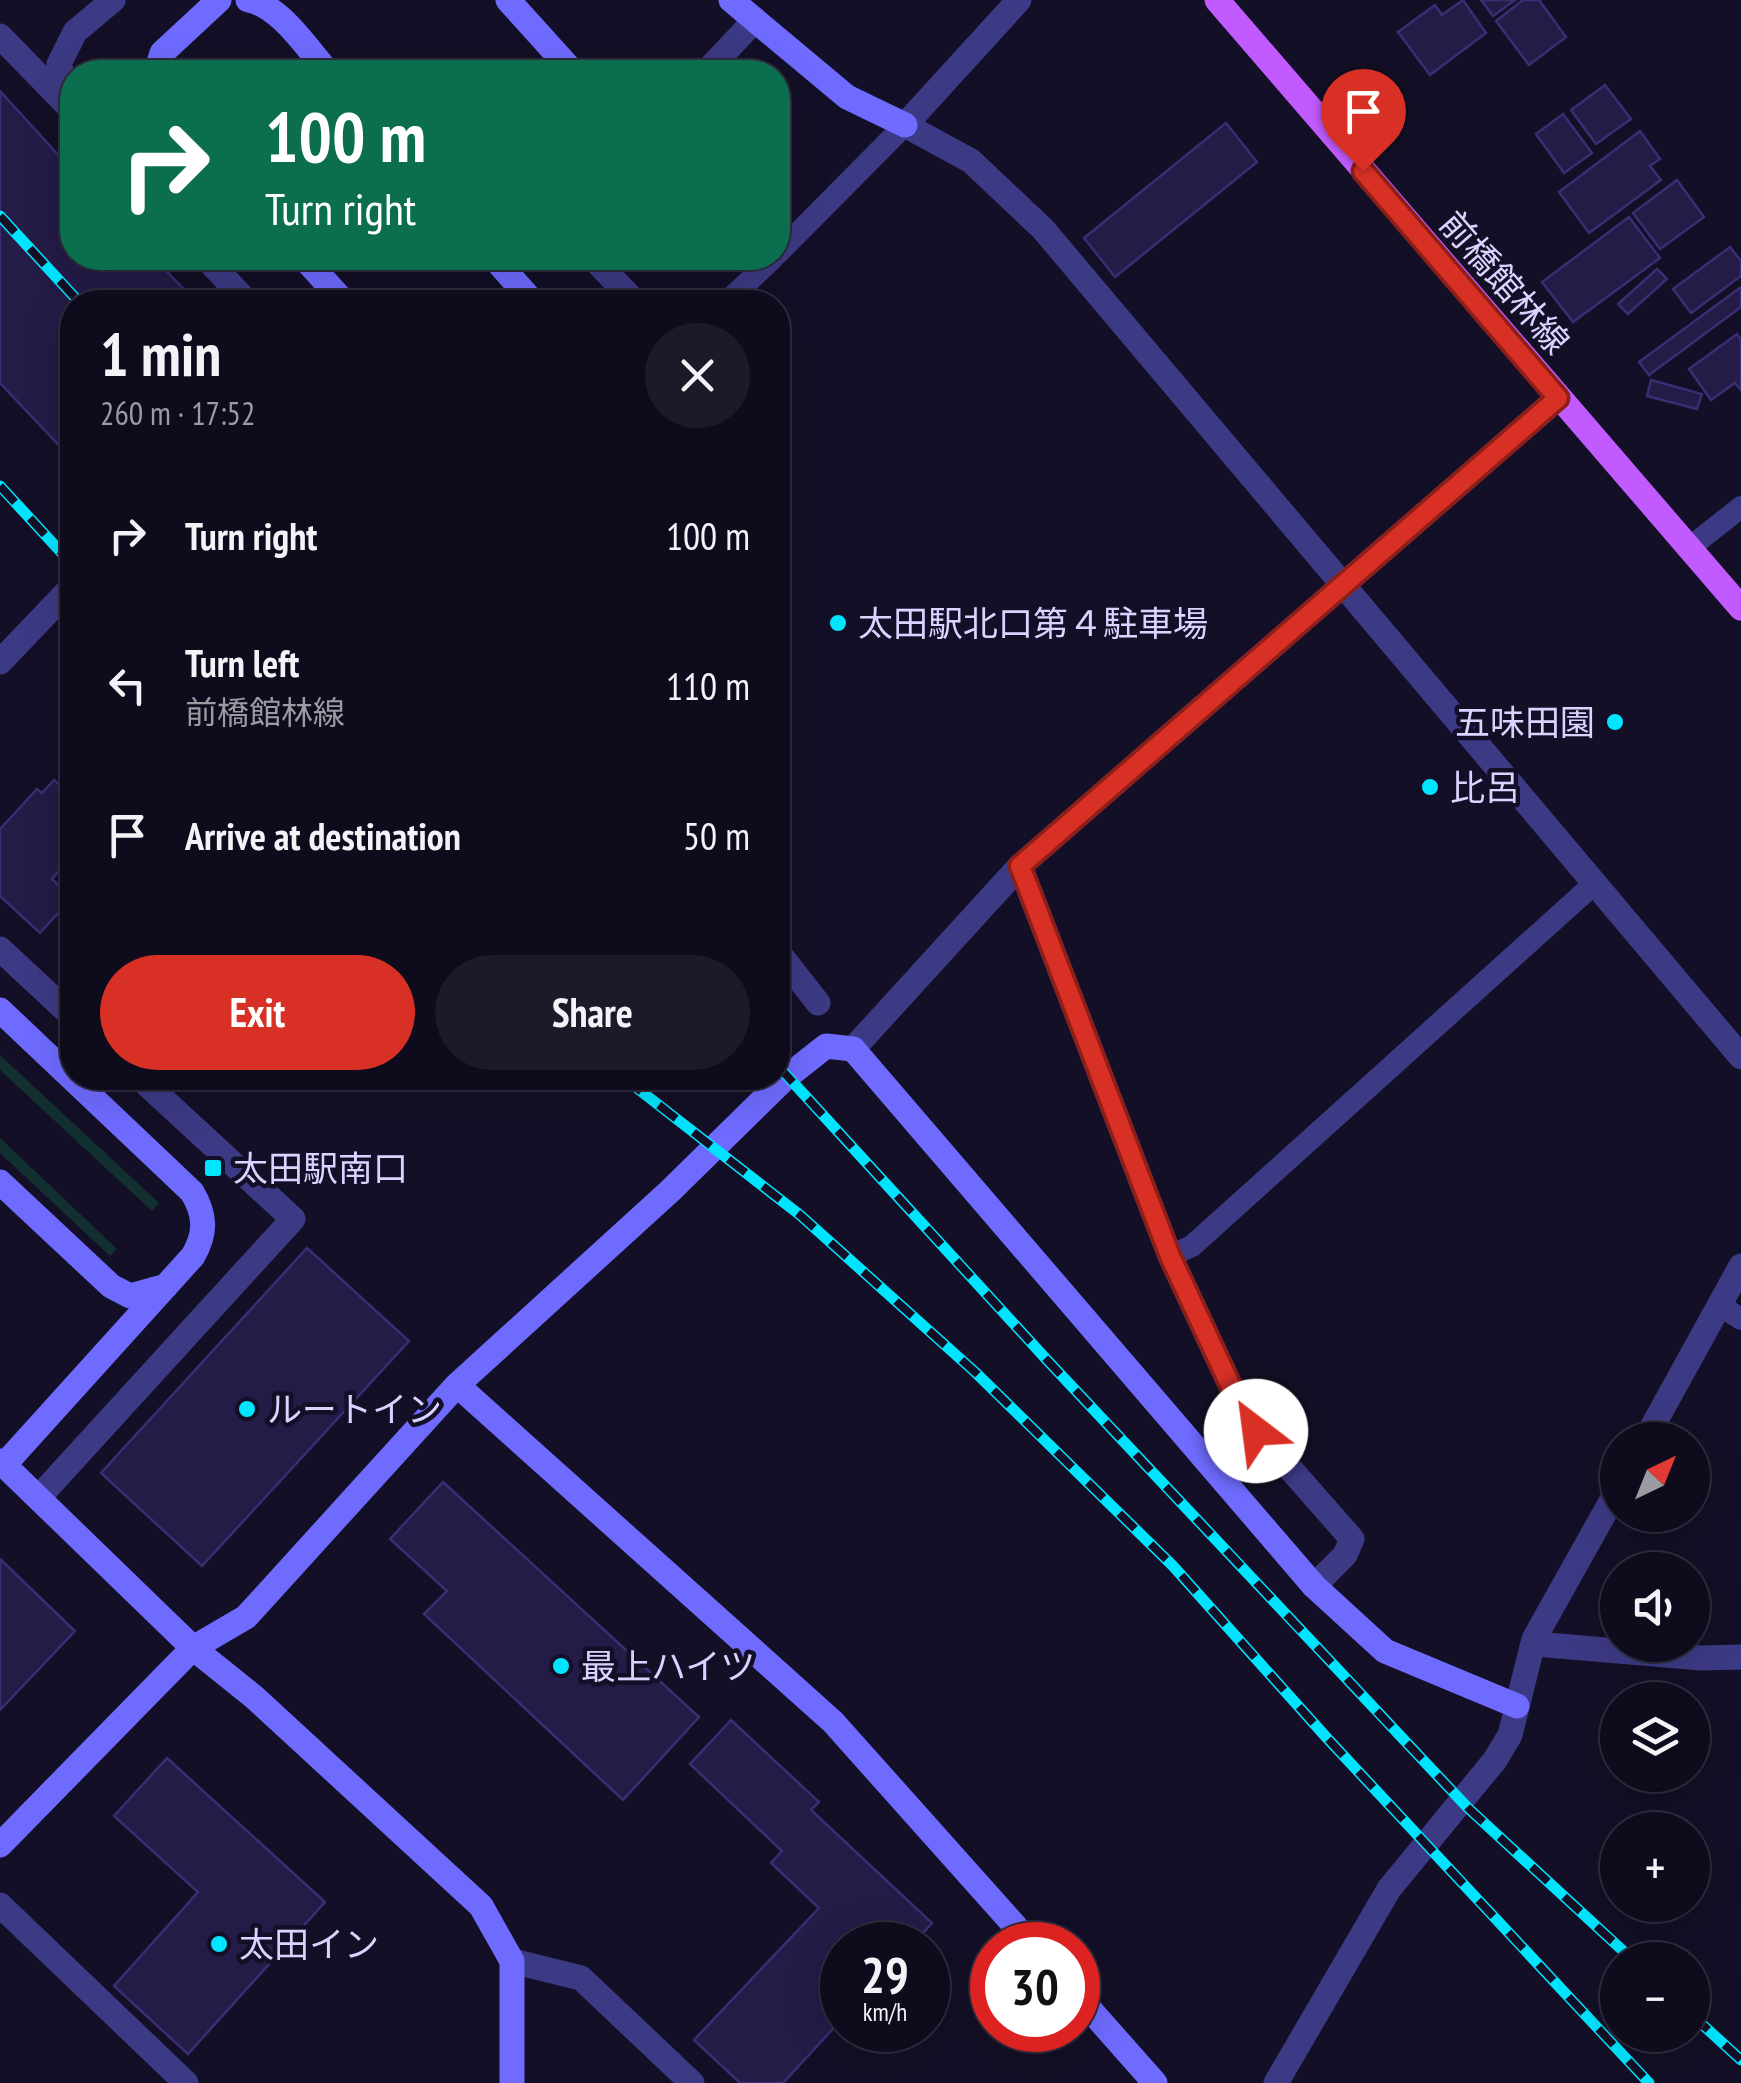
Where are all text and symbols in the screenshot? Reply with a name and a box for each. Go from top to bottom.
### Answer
pin [1321,69,1406,172]
icon: arrive [1336,84,1391,139]
text: 100 m [265,91,426,181]
icon: right [100,100,230,230]
text: Turn right [265,179,416,237]
street label: 前橋館林線 [1430,201,1580,363]
text: 1 min [100,315,221,393]
button: close [645,323,750,428]
text: 260 m · 17:52 [100,392,255,434]
icon: right [100,508,155,563]
text: Turn right [185,511,317,560]
text: 100 m [666,511,750,560]
place label: 太田駅北口第４駐車場 [858,600,1208,646]
marker: 太田駅北口第４駐車場 [827,612,849,634]
text: Turn left [185,638,299,687]
icon: left [100,658,155,713]
text: 110 m [666,661,750,710]
text: 前橋館林線 [185,691,345,733]
place label: 五味田園 [1455,699,1595,745]
marker: 五味田園 [1604,711,1626,733]
place label: 比呂 [1450,764,1520,810]
marker: 比呂 [1419,776,1441,798]
icon: arrive [100,808,155,863]
text: Arrive at destination [185,811,461,860]
text: 50 m [683,811,750,860]
button: Exit [100,955,415,1070]
button: Share [435,955,750,1070]
place label: 太田駅南口 [233,1145,408,1191]
marker: 太田駅南口 [202,1157,224,1179]
position arrow [1204,1379,1308,1483]
place label: ルートイン [267,1386,442,1432]
marker: ルートイン [236,1398,258,1420]
north arrow [1600,1422,1710,1532]
map controls [1600,1422,1710,2052]
button: sound [1600,1552,1710,1662]
place label: 最上ハイツ [581,1643,755,1689]
marker: 最上ハイツ [550,1655,572,1677]
button: layers [1600,1682,1710,1792]
button: + [1600,1812,1710,1922]
place label: 太田イン [239,1921,379,1967]
speed limit sign: 30 [970,1922,1100,2052]
marker: 太田イン [208,1933,230,1955]
text: 29 [861,1942,909,2007]
button: − [1600,1942,1710,2052]
text: km/h [863,1996,907,2028]

